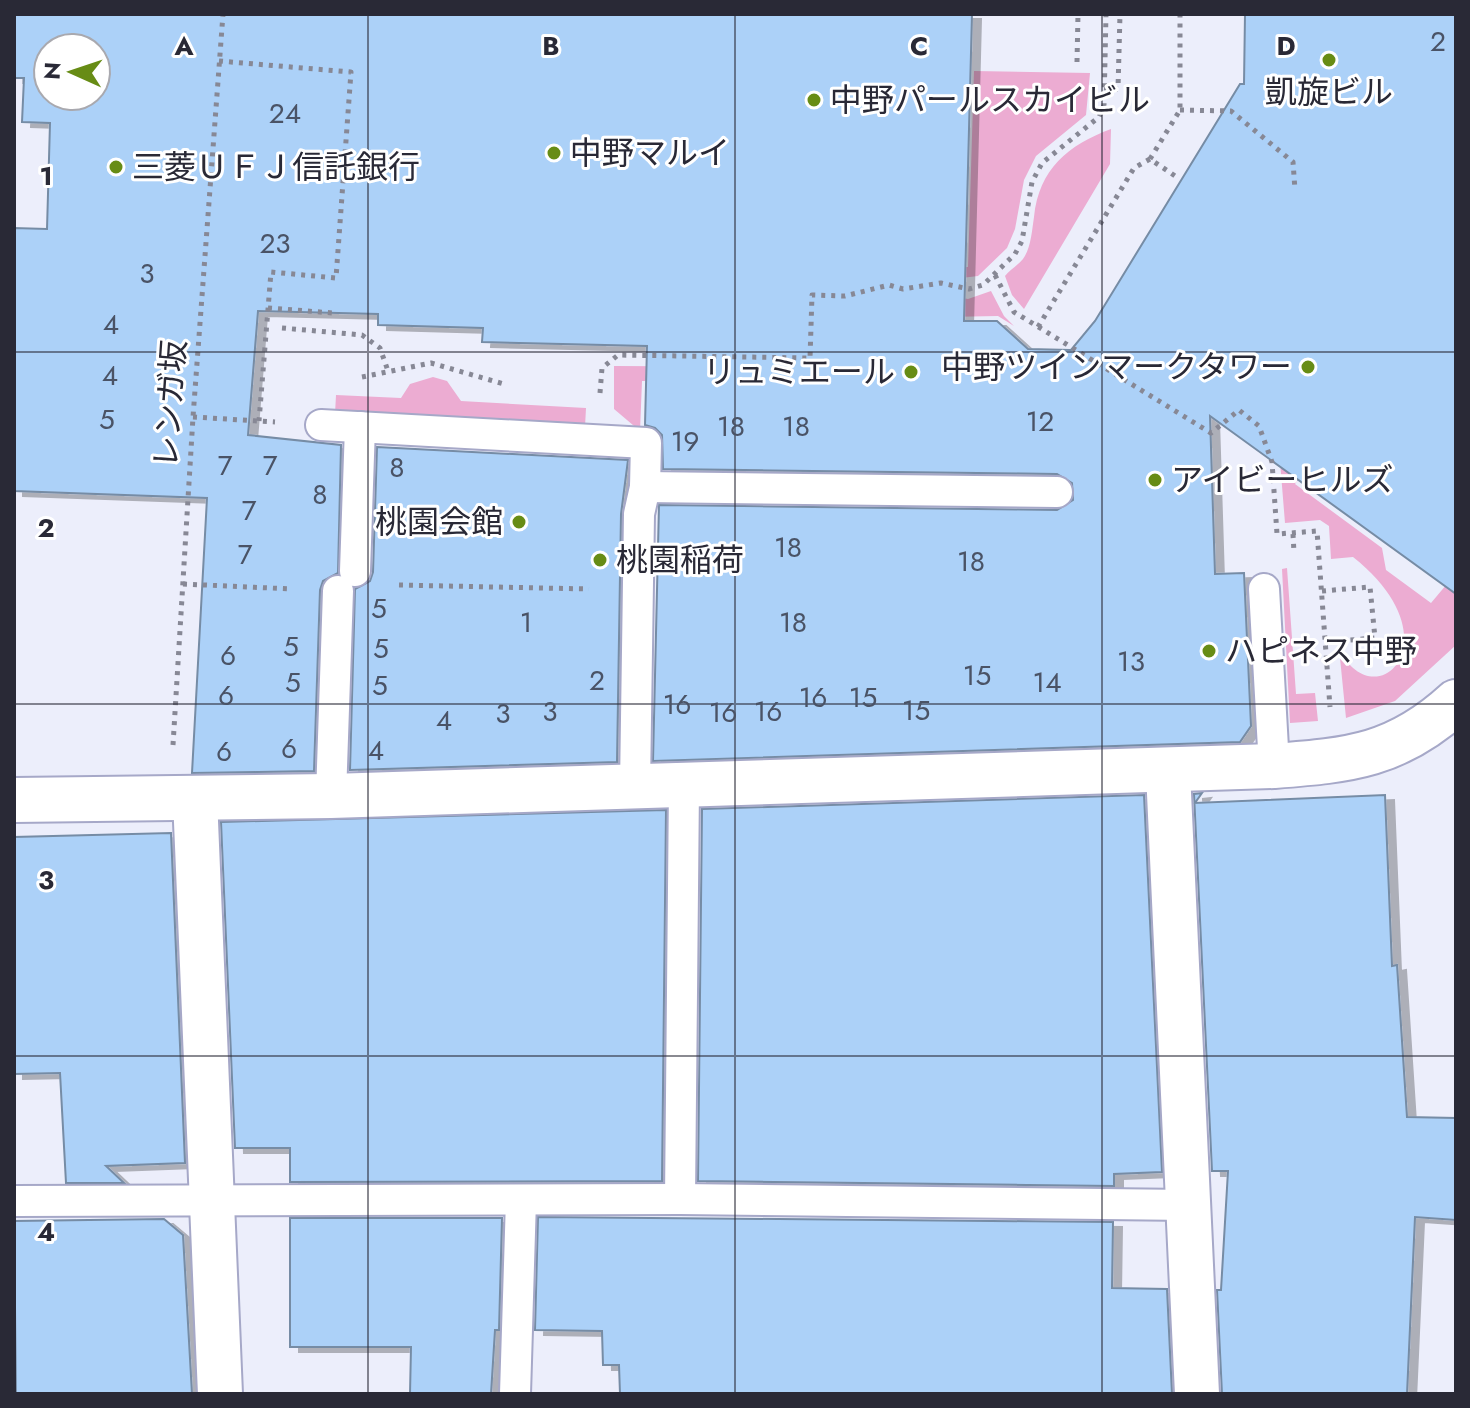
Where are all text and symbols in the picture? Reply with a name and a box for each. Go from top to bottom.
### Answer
house number: 2 [1430,21,1446,62]
text: A [173,27,194,65]
text: B [542,27,560,65]
text: C [910,27,928,65]
text: D [1276,27,1296,65]
north arrow [32,32,112,112]
marker: 凱旋ビル [1320,51,1338,69]
text: N [36,61,68,81]
place label: 凱旋ビル [1265,69,1393,115]
place label: 中野パールスカイビル [830,77,1150,123]
marker: 中野パールスカイビル [805,91,823,109]
house number: 24 [269,93,301,134]
place label: 中野マルイ [570,130,730,176]
place label: 三菱ＵＦＪ信託銀行 [132,144,420,190]
marker: 中野マルイ [545,144,563,162]
text: 1 [39,157,53,195]
marker: 三菱ＵＦＪ信託銀行 [107,158,125,176]
house number: 23 [259,223,291,264]
house number: 3 [139,253,155,294]
house number: 4 [103,304,119,345]
street label: レンガ坂 [143,339,197,469]
place label: 中野ツインマークタワー [941,344,1292,390]
place label: リュミエール [703,349,895,395]
house number: 4 [102,355,118,396]
marker: 中野ツインマークタワー [1299,358,1317,376]
marker: リュミエール [902,363,920,381]
house number: 5 [99,399,115,440]
house number: 12 [1026,401,1054,442]
house number: 18 [717,406,745,447]
house number: 18 [782,406,810,447]
house number: 19 [671,421,699,462]
house number: 7 [218,445,233,486]
house number: 7 [263,445,278,486]
house number: 8 [389,447,405,488]
place label: アイビーヒルズ [1171,457,1393,503]
marker: アイビーヒルズ [1146,471,1164,489]
house number: 8 [312,474,328,515]
house number: 7 [242,490,257,531]
place label: 桃園会館 [375,499,503,545]
text: 2 [37,509,55,547]
marker: 桃園会館 [510,513,528,531]
house number: 18 [774,527,802,568]
house number: 7 [238,534,253,575]
place label: 桃園稲荷 [616,537,744,583]
house number: 18 [957,541,985,582]
marker: 桃園稲荷 [591,551,609,569]
house number: 5 [371,588,387,629]
house number: 1 [520,602,532,643]
house number: 18 [779,602,807,643]
house number: 5 [283,626,299,667]
house number: 5 [373,628,389,669]
place label: ハピネス中野 [1225,628,1417,674]
house number: 6 [220,635,236,676]
house number: 13 [1117,641,1145,682]
marker: ハピネス中野 [1200,642,1218,660]
house number: 15 [963,655,991,696]
house number: 2 [589,660,605,701]
house number: 5 [285,662,301,703]
house number: 14 [1033,662,1061,703]
house number: 5 [372,665,388,706]
house number: 6 [218,675,234,716]
house number: 16 [799,677,827,718]
house number: 15 [849,677,877,718]
house number: 16 [663,684,691,725]
house number: 15 [902,690,930,731]
house number: 3 [542,691,558,732]
house number: 16 [754,691,782,732]
house number: 16 [709,692,737,733]
house number: 3 [495,693,511,734]
house number: 4 [436,700,452,741]
house number: 6 [281,728,297,769]
house number: 4 [368,730,384,771]
house number: 6 [216,731,232,772]
text: 3 [38,861,54,899]
text: 4 [37,1213,55,1251]

